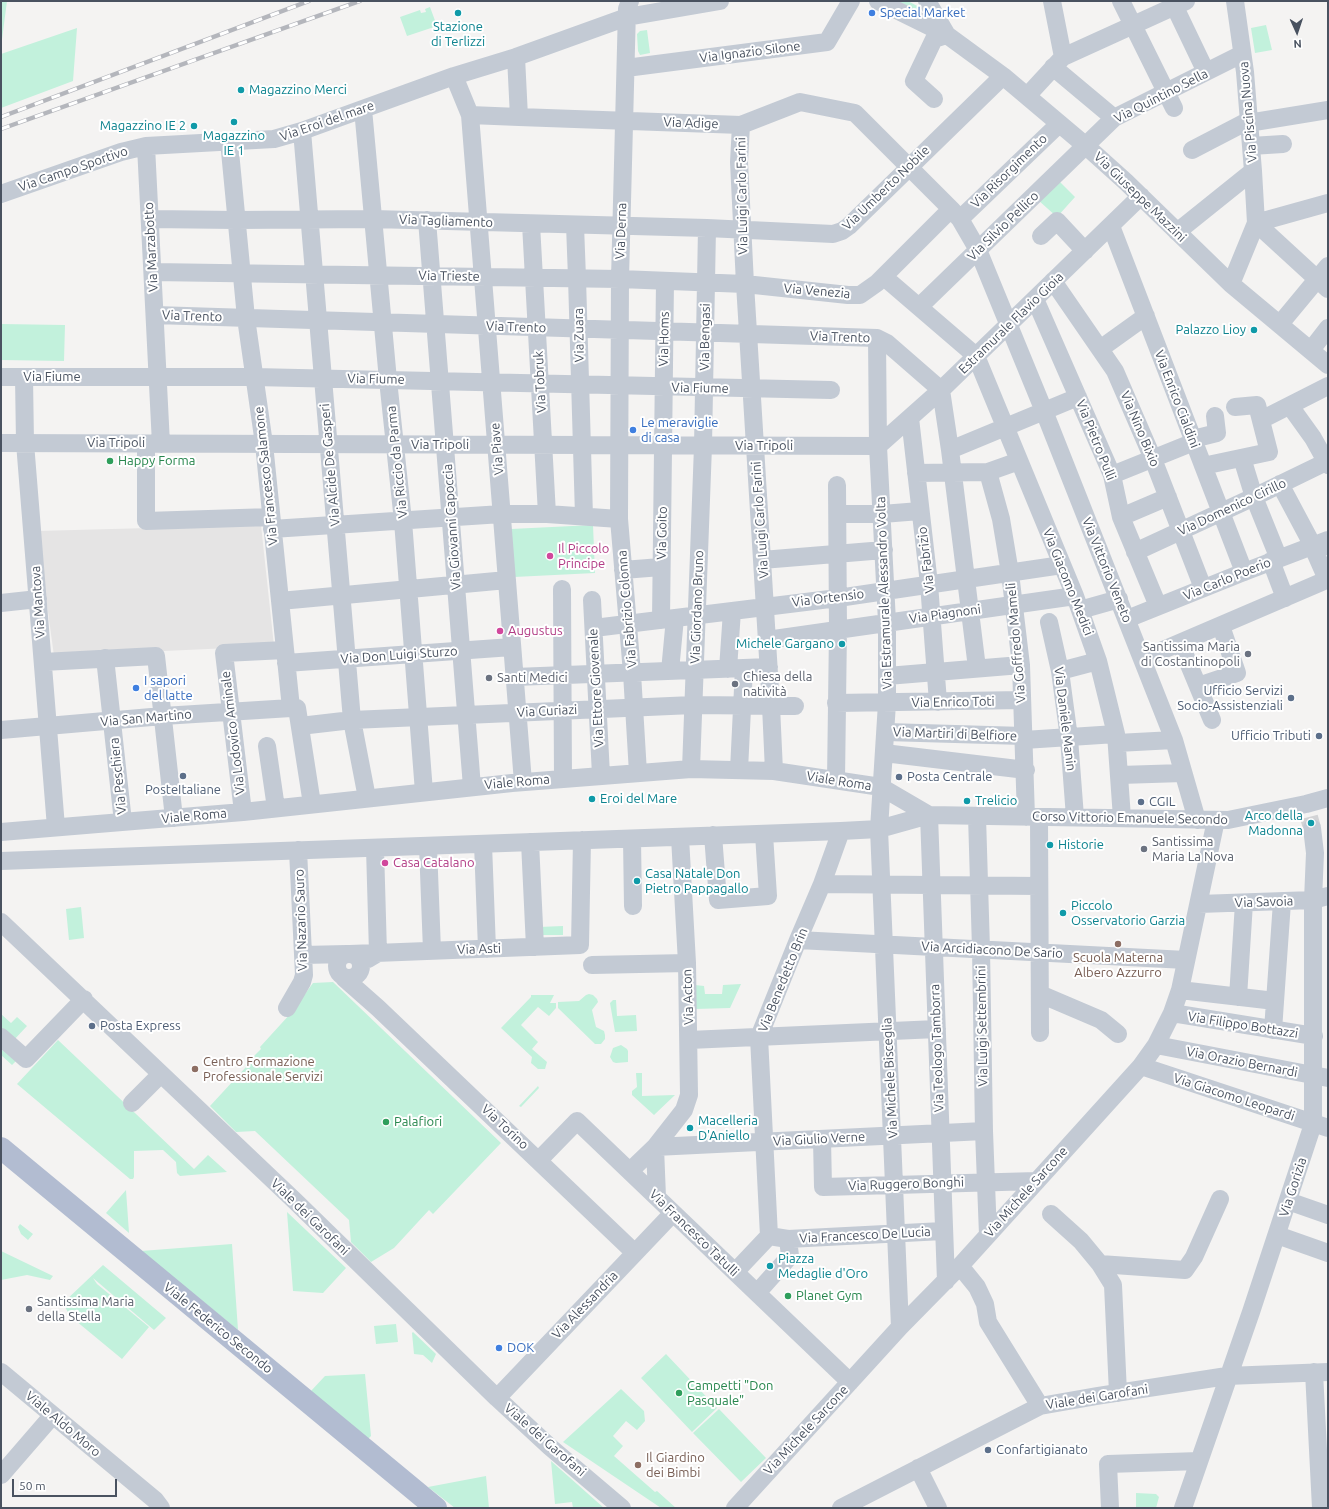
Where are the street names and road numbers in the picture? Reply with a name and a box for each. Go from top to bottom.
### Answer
street label: Via Ignazio Silone [699,38,801,66]
street label: Via Piscina Nuova [1236,61,1260,163]
street label: Via Quintino Sella [1111,66,1211,126]
street label: Via Eroi del mare [278,98,376,144]
street label: Via Adige [663,114,719,132]
street label: Via Risorgimento [968,131,1050,211]
street label: Via Luigi Carlo Farini [733,137,751,255]
street label: Via Umberto Nobile [839,142,933,234]
street label: Via Campo Sportivo [16,143,130,195]
street label: Via Giuseppe Mazzini [1091,149,1189,245]
street label: Via Silvio Pellico [964,188,1042,264]
street label: Via Marzabotto [141,202,161,292]
street label: Via Derna [612,202,630,260]
street label: Via Tagliamento [399,212,493,230]
street label: Via Trieste [418,268,480,284]
street label: Estramurale Flavio Gioia [955,269,1067,377]
street label: Via Venezia [783,280,851,302]
street label: Via Bengasi [697,303,713,371]
street label: Via Trento [162,307,222,325]
street label: Via Zuara [571,308,587,362]
street label: Via Homs [656,311,672,367]
street label: Via Trento [486,318,546,336]
street label: Via Trento [810,328,870,346]
street label: Via Enrico Cialdini [1151,348,1203,450]
street label: Via Tobruk [531,351,549,413]
street label: Via Fiume [23,369,81,385]
street label: Via Fiume [347,371,405,387]
street label: Via Fiume [671,380,729,396]
street label: Via Nino Bixio [1117,389,1163,469]
street label: Via Pietro Pulli [1073,398,1119,482]
street label: Via Alcide De Gasperi [317,403,343,527]
street label: Via Riccio da Parma [383,405,411,519]
street label: Via Francesco Salamone [251,406,281,546]
street label: Via Piave [487,422,507,476]
street label: Via Tripoli [87,435,145,451]
street label: Via Tripoli [411,437,469,453]
street label: Via Tripoli [735,438,793,454]
street label: Via Luigi Carlo Farini [748,461,772,579]
street label: Via Giovanni Capoccia [440,463,464,591]
street label: Via Domenico Cirillo [1175,475,1289,539]
street label: Via Estramurale Alessandro Volta [873,496,895,690]
street label: Via Goito [654,506,670,560]
street label: Via Vittorio Veneto [1079,515,1135,625]
street label: Via Fabrizio [914,526,938,594]
street label: Via Giacomo Medici [1039,526,1097,638]
street label: Via Fabrizio Colonna [614,550,640,668]
street label: Via Giordano Bruno [687,550,707,664]
street label: Via Carlo Poerio [1181,554,1273,604]
street label: Via Mantova [28,565,48,639]
street label: Via Goffredo Mameli [1003,582,1029,704]
street label: Via Ortensio [791,586,865,610]
street label: Via Piagnoni [908,601,982,627]
street label: Via Ettore Giovenale [585,628,607,748]
street label: Via Don Luigi Sturzo [340,643,458,667]
street label: Via Daniele Manin [1051,666,1079,772]
street label: Via Lodovico Aminale [218,670,248,796]
street label: Via Enrico Toti [911,693,995,711]
street label: Via Curiazi [516,702,578,720]
street label: Via San Martino [100,706,192,730]
street label: Via Martiri di Belfiore [893,724,1017,744]
street label: Via Peschiera [106,737,130,815]
street label: Viale Roma [805,768,873,794]
street label: Viale Roma [484,771,550,793]
street label: Viale Roma [161,805,227,827]
street label: Corso Vittorio Emanuele Secondo [1032,808,1228,828]
street label: Via Nazario Sauro [291,869,311,971]
street label: Via Savoia [1234,893,1294,911]
street label: Via Benedetto Brin [755,926,811,1034]
street label: Via Arcidiacono De Sario [921,939,1063,961]
street label: Via Asti [457,940,501,958]
street label: Via Luigi Settembrini [973,965,991,1087]
street label: Via Acton [679,969,697,1025]
street label: Via Teologo Tamborra [927,984,947,1112]
street label: Via Filippo Bottazzi [1187,1009,1299,1041]
street label: Via Michele Bisceglia [879,1017,901,1139]
street label: Via Orazio Bernardi [1185,1044,1299,1080]
street label: Via Giacomo Leopardi [1171,1070,1297,1124]
street label: Via Torino [478,1101,532,1153]
street label: Via Giulio Verne [772,1129,866,1149]
street label: Via Michele Sarcone [981,1143,1071,1241]
street label: Via Gorizia [1276,1155,1310,1219]
street label: Via Ruggero Bonghi [848,1174,964,1194]
street label: Viale dei Garofani [268,1176,352,1258]
street label: Via Francesco Tatulli [646,1186,742,1280]
street label: Via Francesco De Lucia [799,1224,931,1246]
street label: Via Alessandria [549,1268,621,1342]
street label: Viale Federico Secondo [160,1279,276,1377]
street label: Viale dei Garofani [1045,1381,1149,1413]
street label: Via Michele Sarcone [760,1382,852,1478]
street label: Viale Aldo Moro [22,1388,104,1460]
street label: Viale dei Garofani [501,1400,589,1480]

